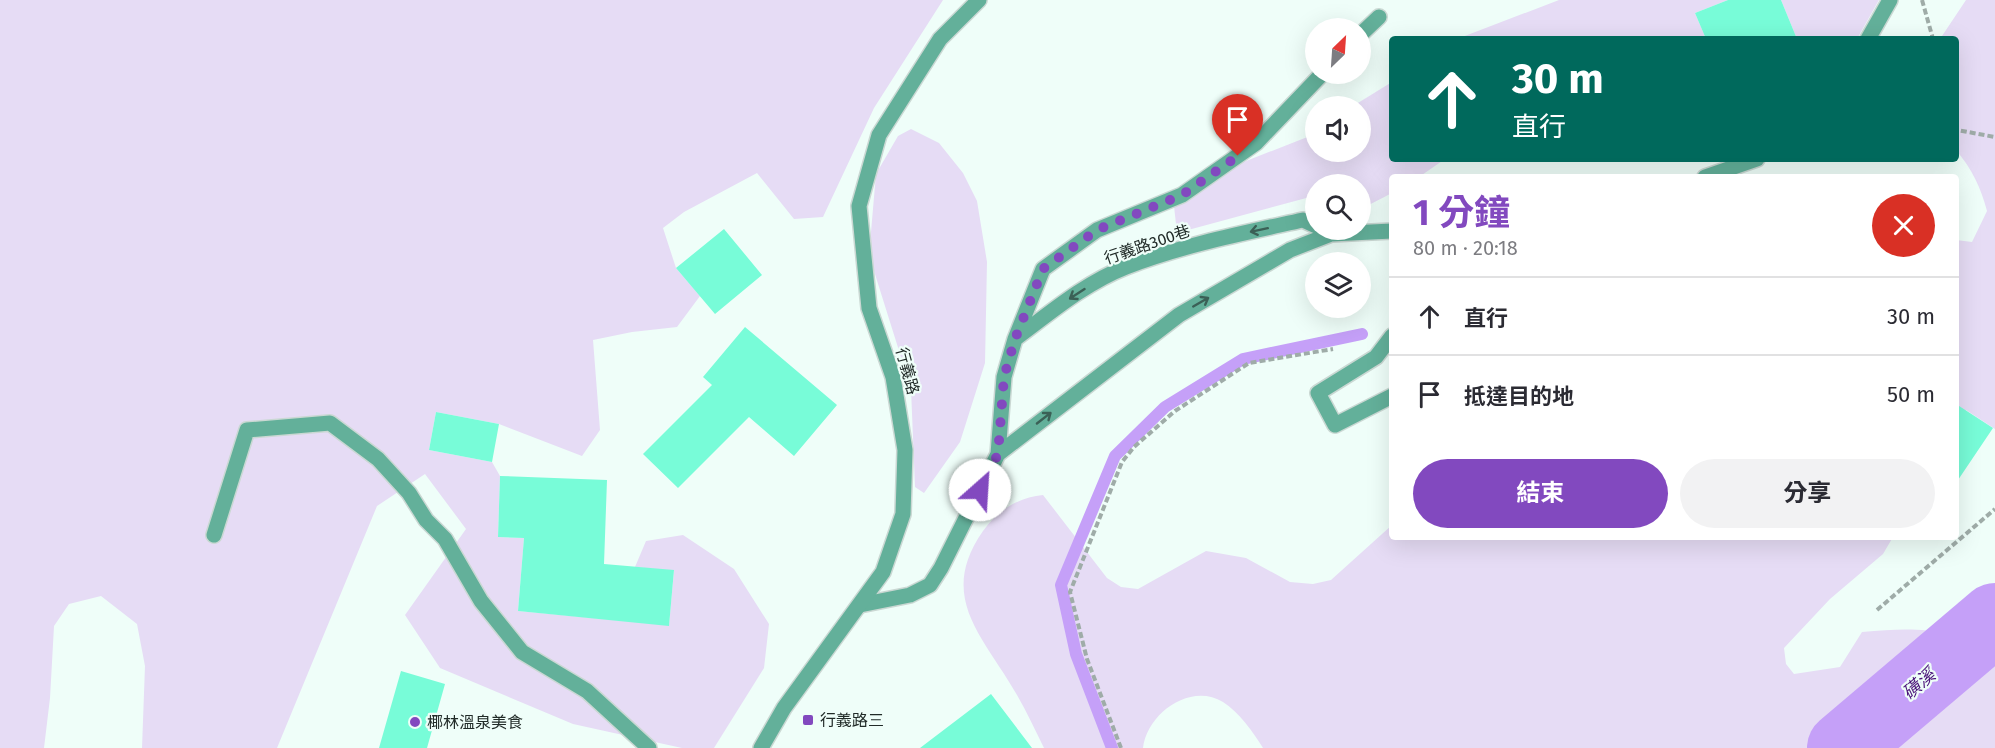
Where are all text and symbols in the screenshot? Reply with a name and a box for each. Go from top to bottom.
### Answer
north arrow [1305,18,1371,84]
map controls [1305,18,1371,318]
text: 30 m [1512,54,1604,104]
icon: ahead [1413,60,1491,138]
pin [1212,94,1263,156]
button: sound [1305,96,1371,162]
icon: arrive [1221,103,1254,136]
text: 直行 [1512,111,1566,143]
button: search [1305,174,1371,240]
text: 1 分鐘 [1413,191,1510,235]
button: close [1872,194,1935,257]
street label: 行義路300巷 [1102,221,1193,268]
one-way arrow [1250,224,1269,236]
text: 80 m · 20:18 [1413,236,1518,260]
button: layers [1305,252,1371,318]
one-way arrow [1068,287,1085,300]
one-way arrow [1192,296,1209,308]
icon: ahead [1413,300,1446,333]
text: 30 m [1887,303,1935,330]
text: 直行 [1464,305,1508,332]
street label: 行義路 [892,345,923,397]
icon: arrive [1413,378,1446,411]
text: 50 m [1887,381,1935,408]
text: 抵達目的地 [1464,383,1574,410]
one-way arrow [1036,411,1052,424]
position arrow [948,458,1012,522]
button: 結束 [1413,459,1668,528]
button: 分享 [1680,459,1935,528]
water label: 磺溪 [1898,662,1942,704]
place label: 行義路三 [820,711,884,730]
place label: 椰林溫泉美食 [427,713,523,732]
marker: 行義路三 [801,713,815,727]
marker: 椰林溫泉美食 [408,715,422,729]

